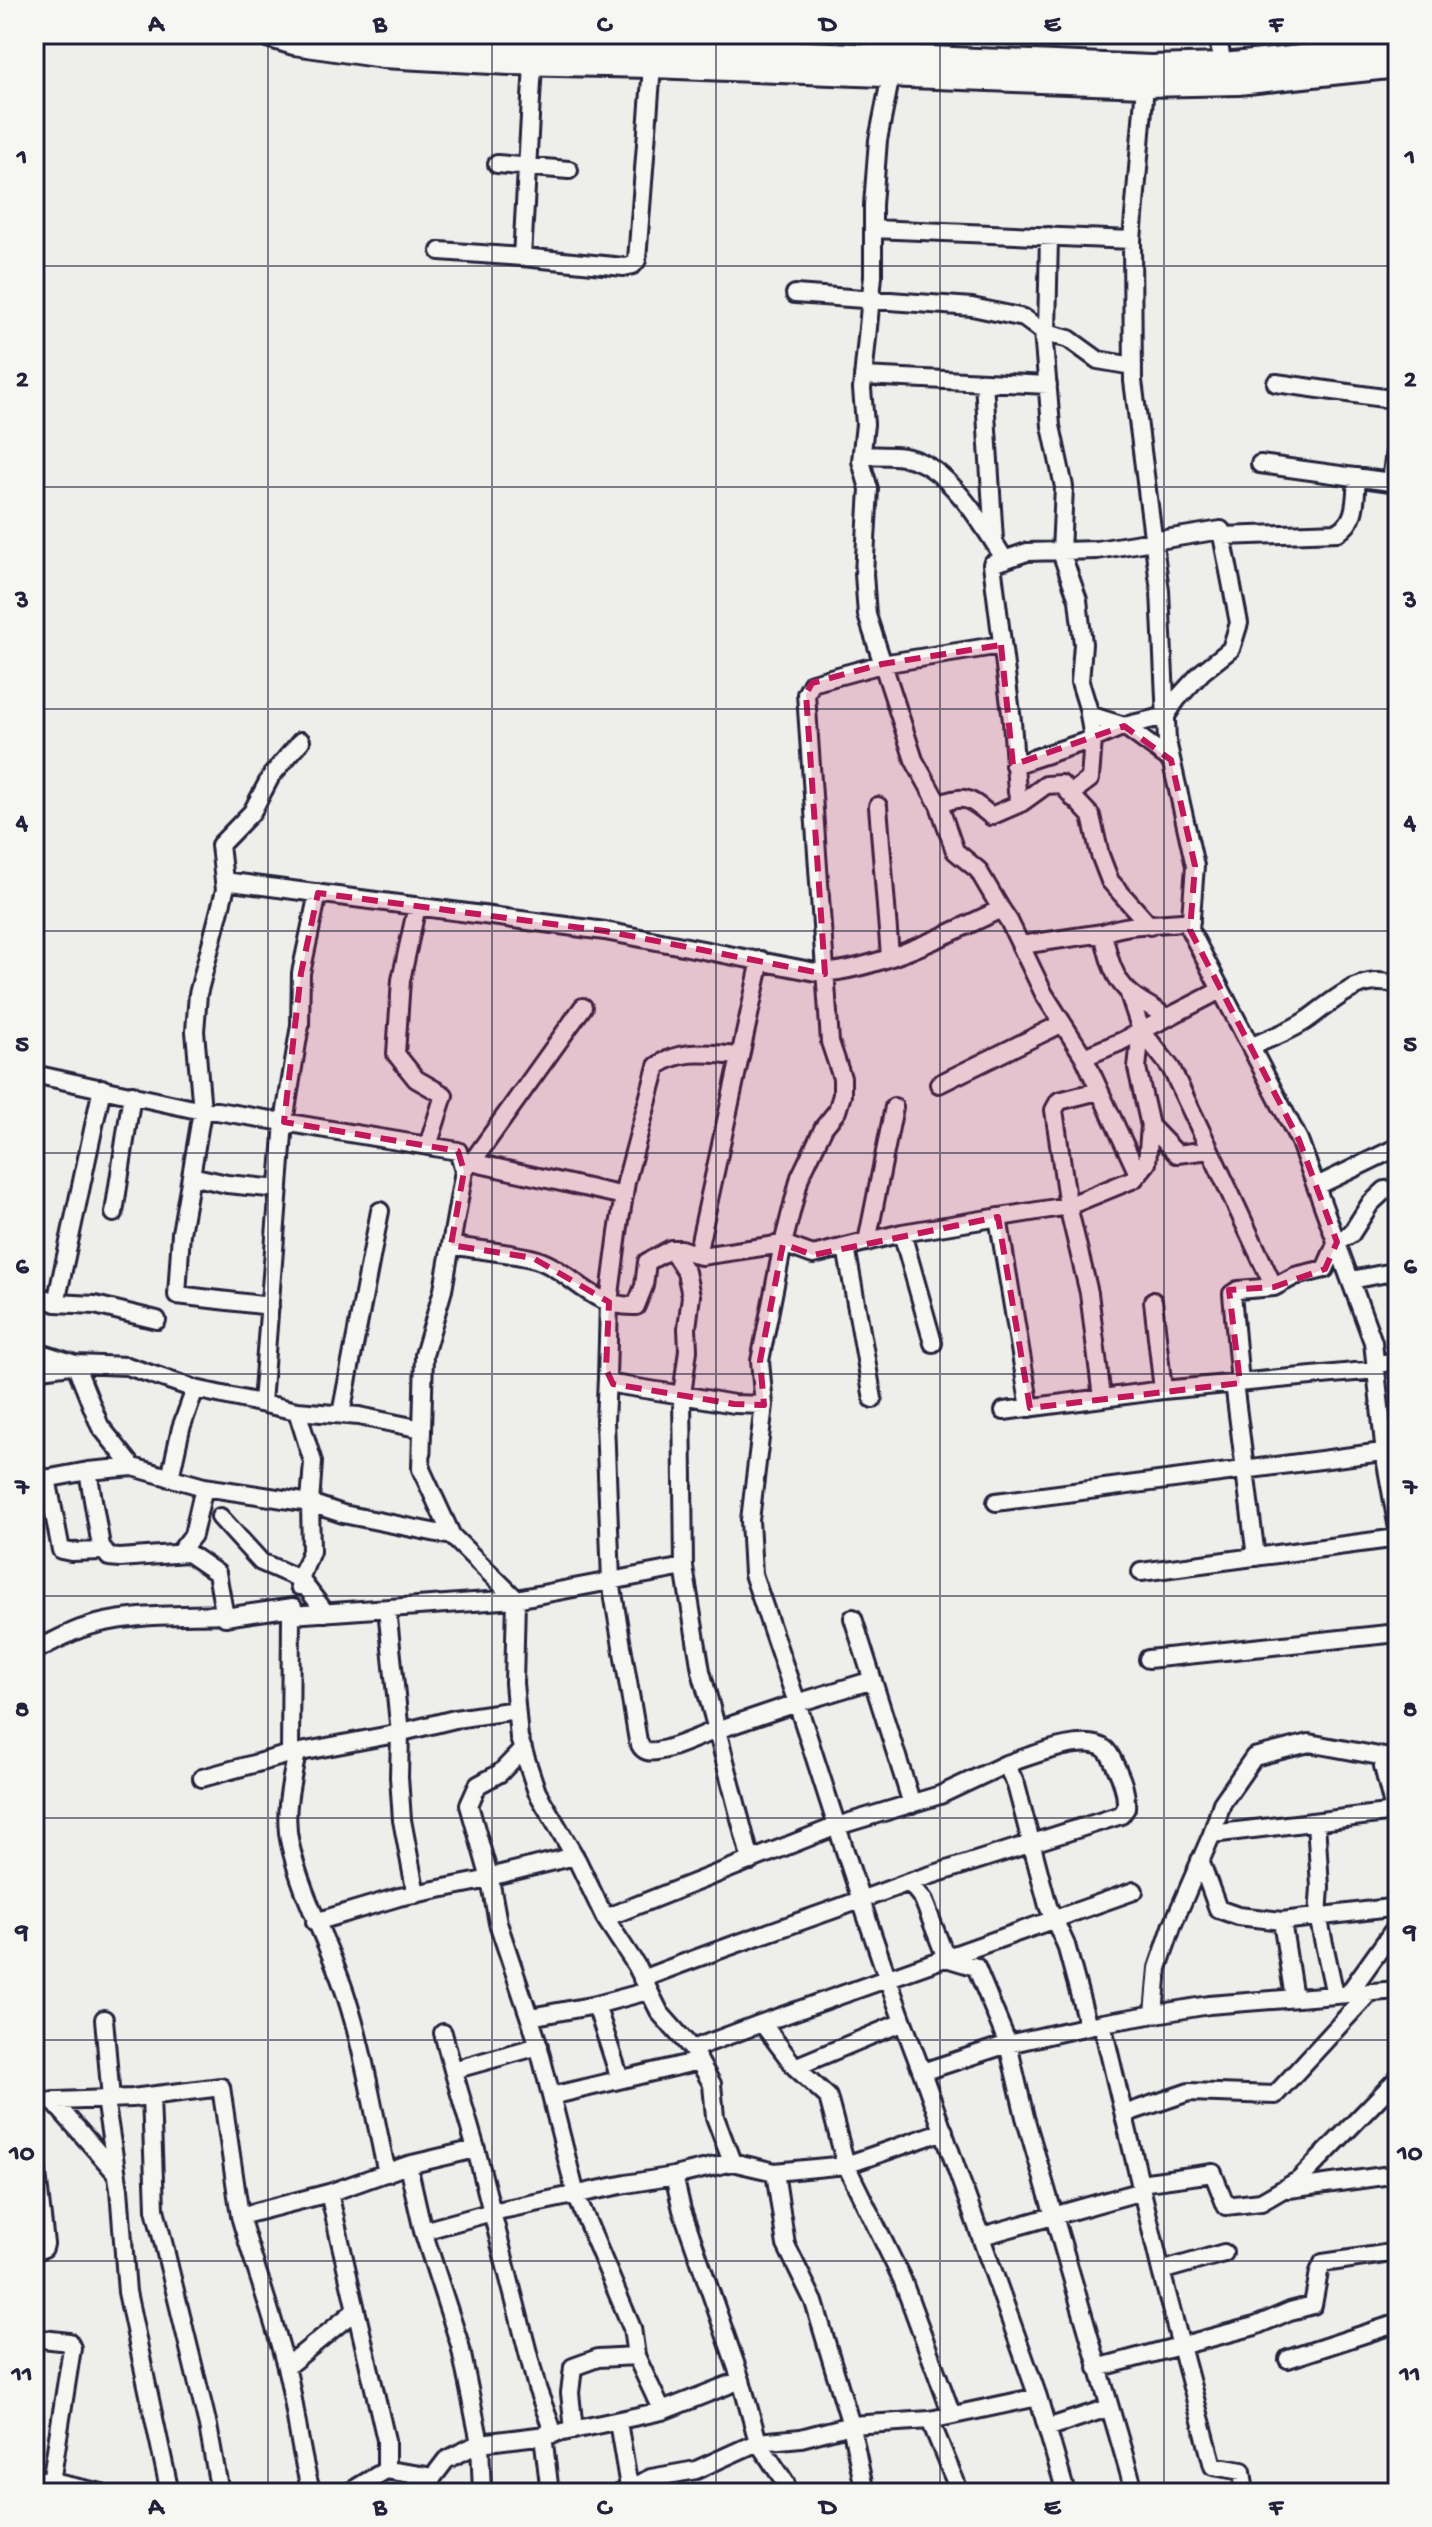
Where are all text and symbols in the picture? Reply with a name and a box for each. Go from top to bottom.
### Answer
text: A [147,11,165,42]
text: B [372,11,388,42]
text: C [597,11,614,42]
text: D [818,11,838,42]
text: E [1044,11,1062,42]
text: F [1268,11,1284,42]
text: 1 [16,144,27,175]
text: 1 [1404,144,1415,175]
text: 2 [16,366,29,397]
text: 2 [1404,366,1417,397]
text: 3 [14,587,29,618]
text: 3 [1402,587,1417,618]
text: 4 [15,809,29,840]
text: 4 [1403,809,1417,840]
text: 5 [15,1031,29,1062]
text: 5 [1403,1031,1417,1062]
text: 6 [15,1253,29,1284]
text: 6 [1403,1253,1417,1284]
text: 7 [13,1474,30,1505]
text: 7 [1401,1474,1418,1505]
text: 8 [15,1696,29,1727]
text: 8 [1403,1696,1417,1727]
text: 9 [13,1918,29,1949]
text: 9 [1401,1918,1417,1949]
text: 10 [8,2140,35,2171]
text: 10 [1396,2140,1423,2171]
text: 11 [11,2361,33,2392]
text: 11 [1399,2361,1421,2392]
text: A [147,2494,165,2525]
text: B [372,2494,388,2525]
text: C [597,2494,614,2525]
text: D [818,2494,838,2525]
text: E [1044,2494,1062,2525]
text: F [1268,2494,1284,2525]

